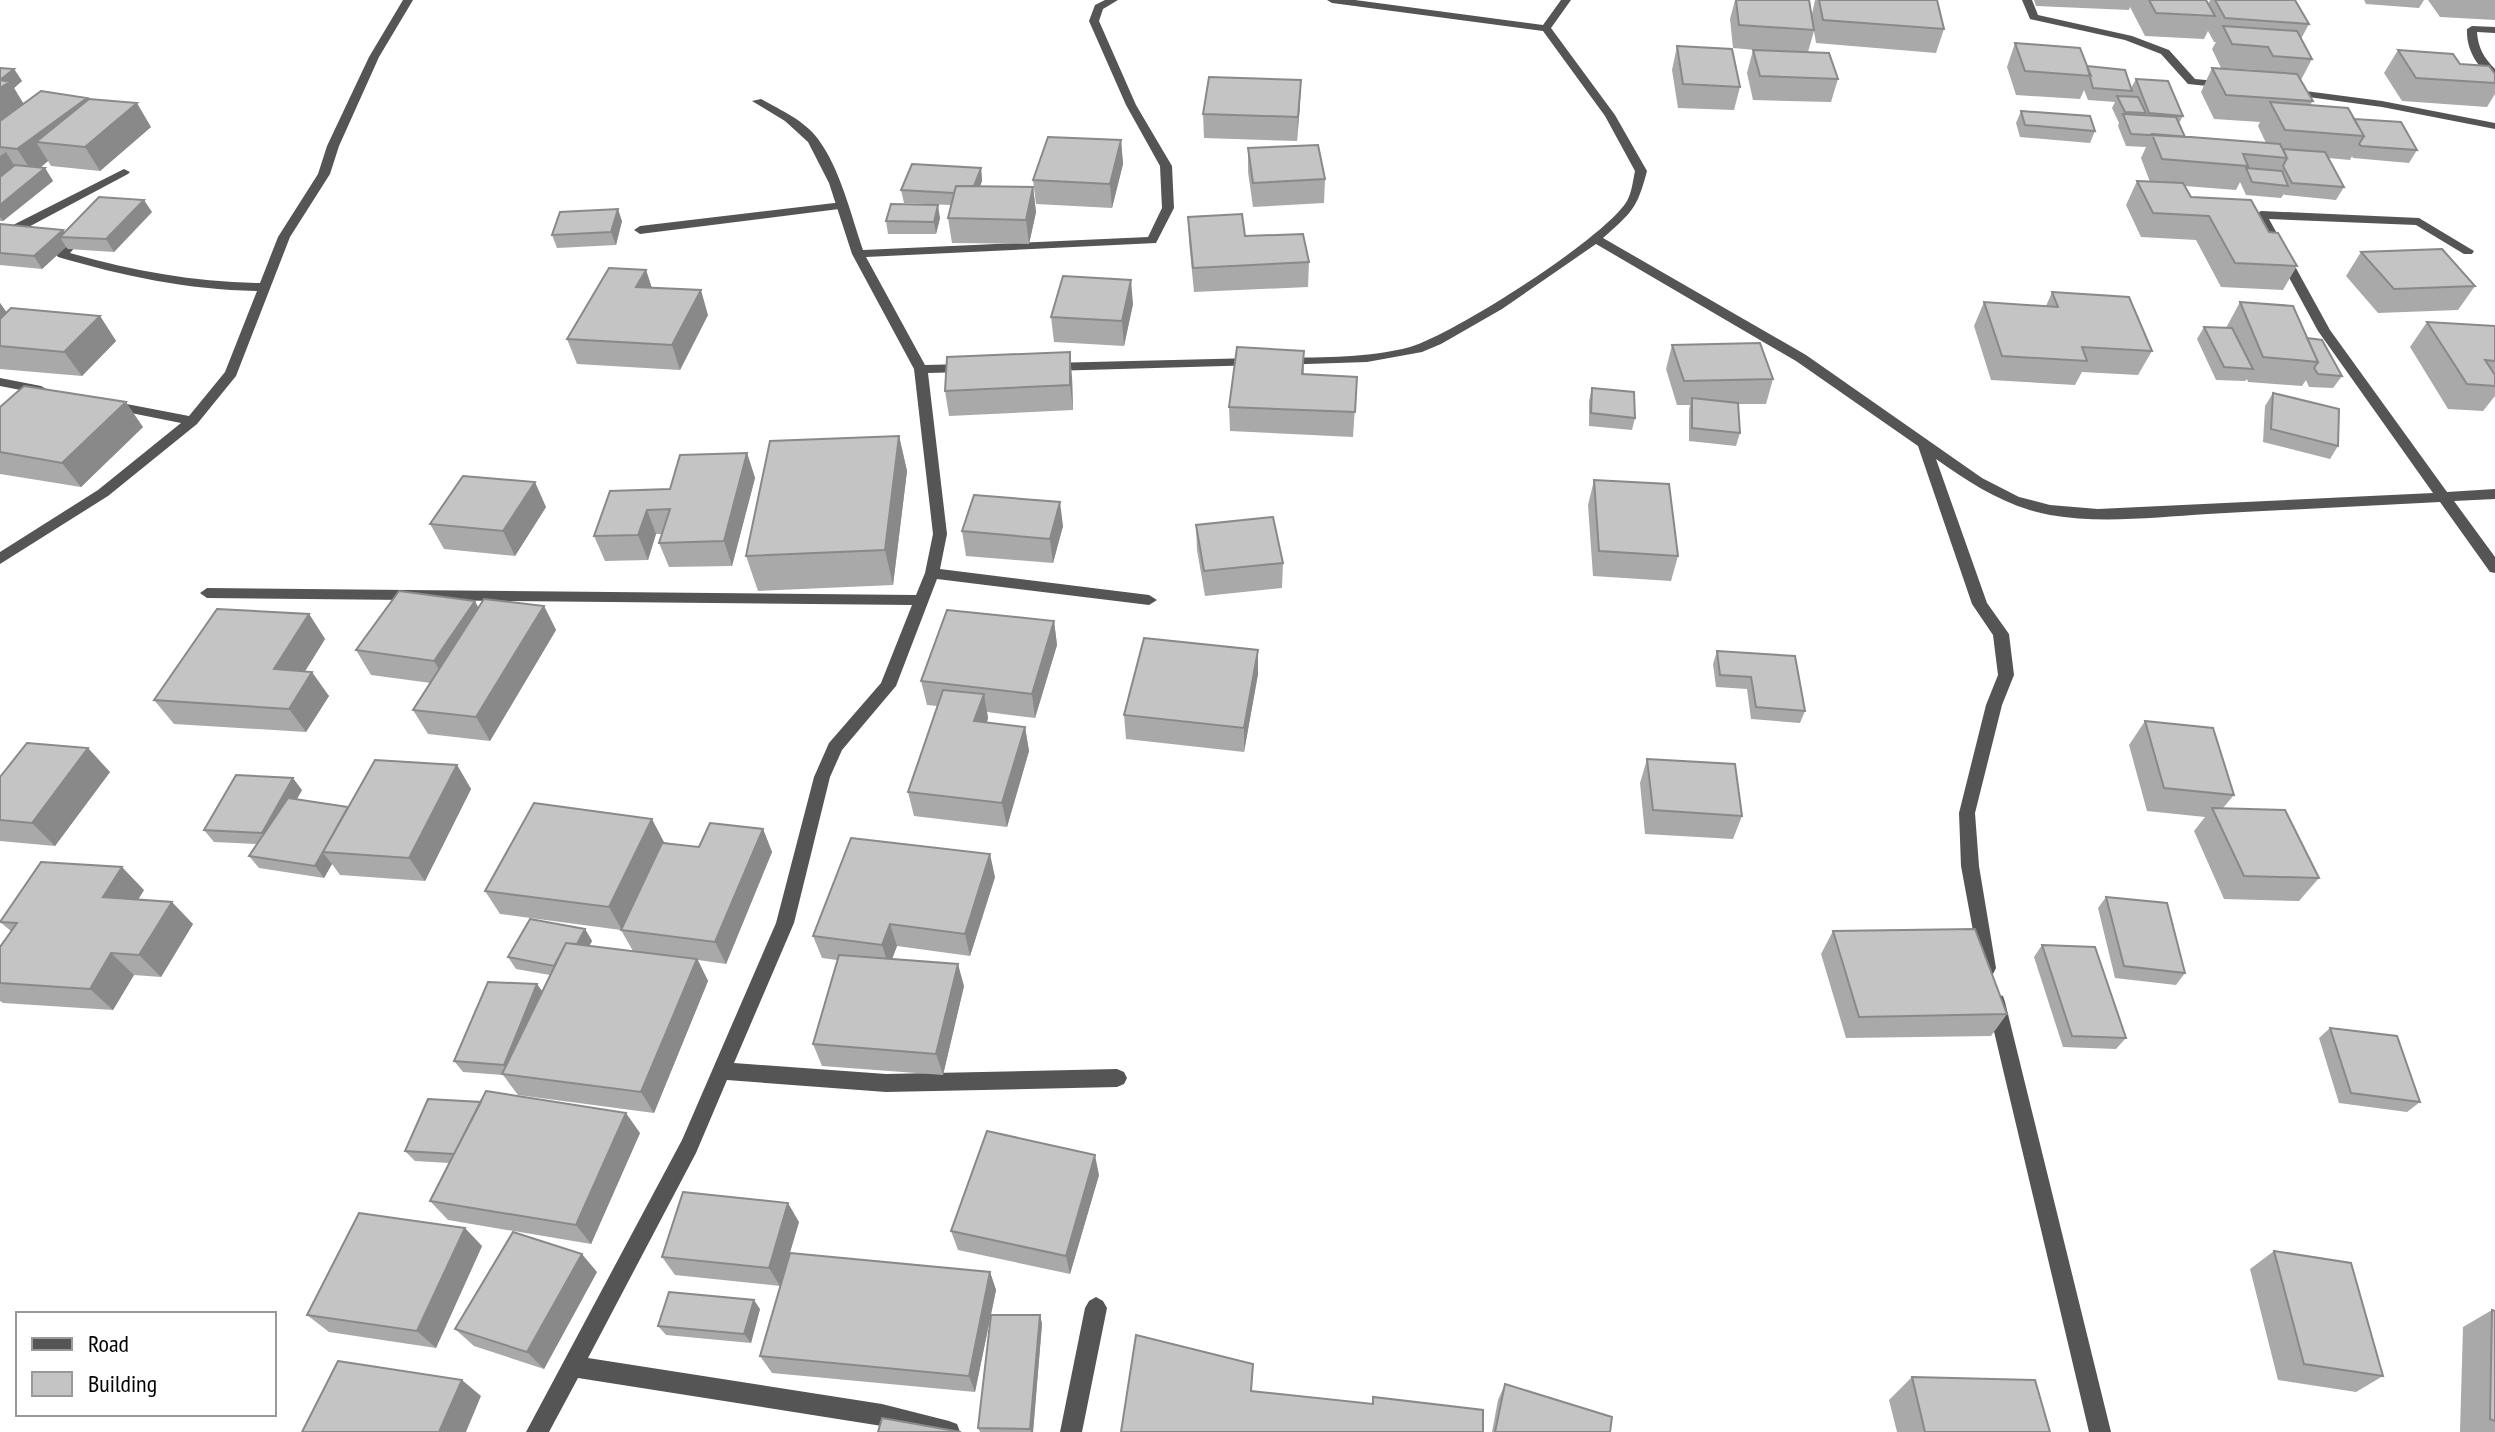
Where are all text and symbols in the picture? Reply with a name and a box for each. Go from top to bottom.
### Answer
legend [16,1312,276,1416]
text: Road [88,1328,129,1359]
text: Building [88,1368,157,1399]

